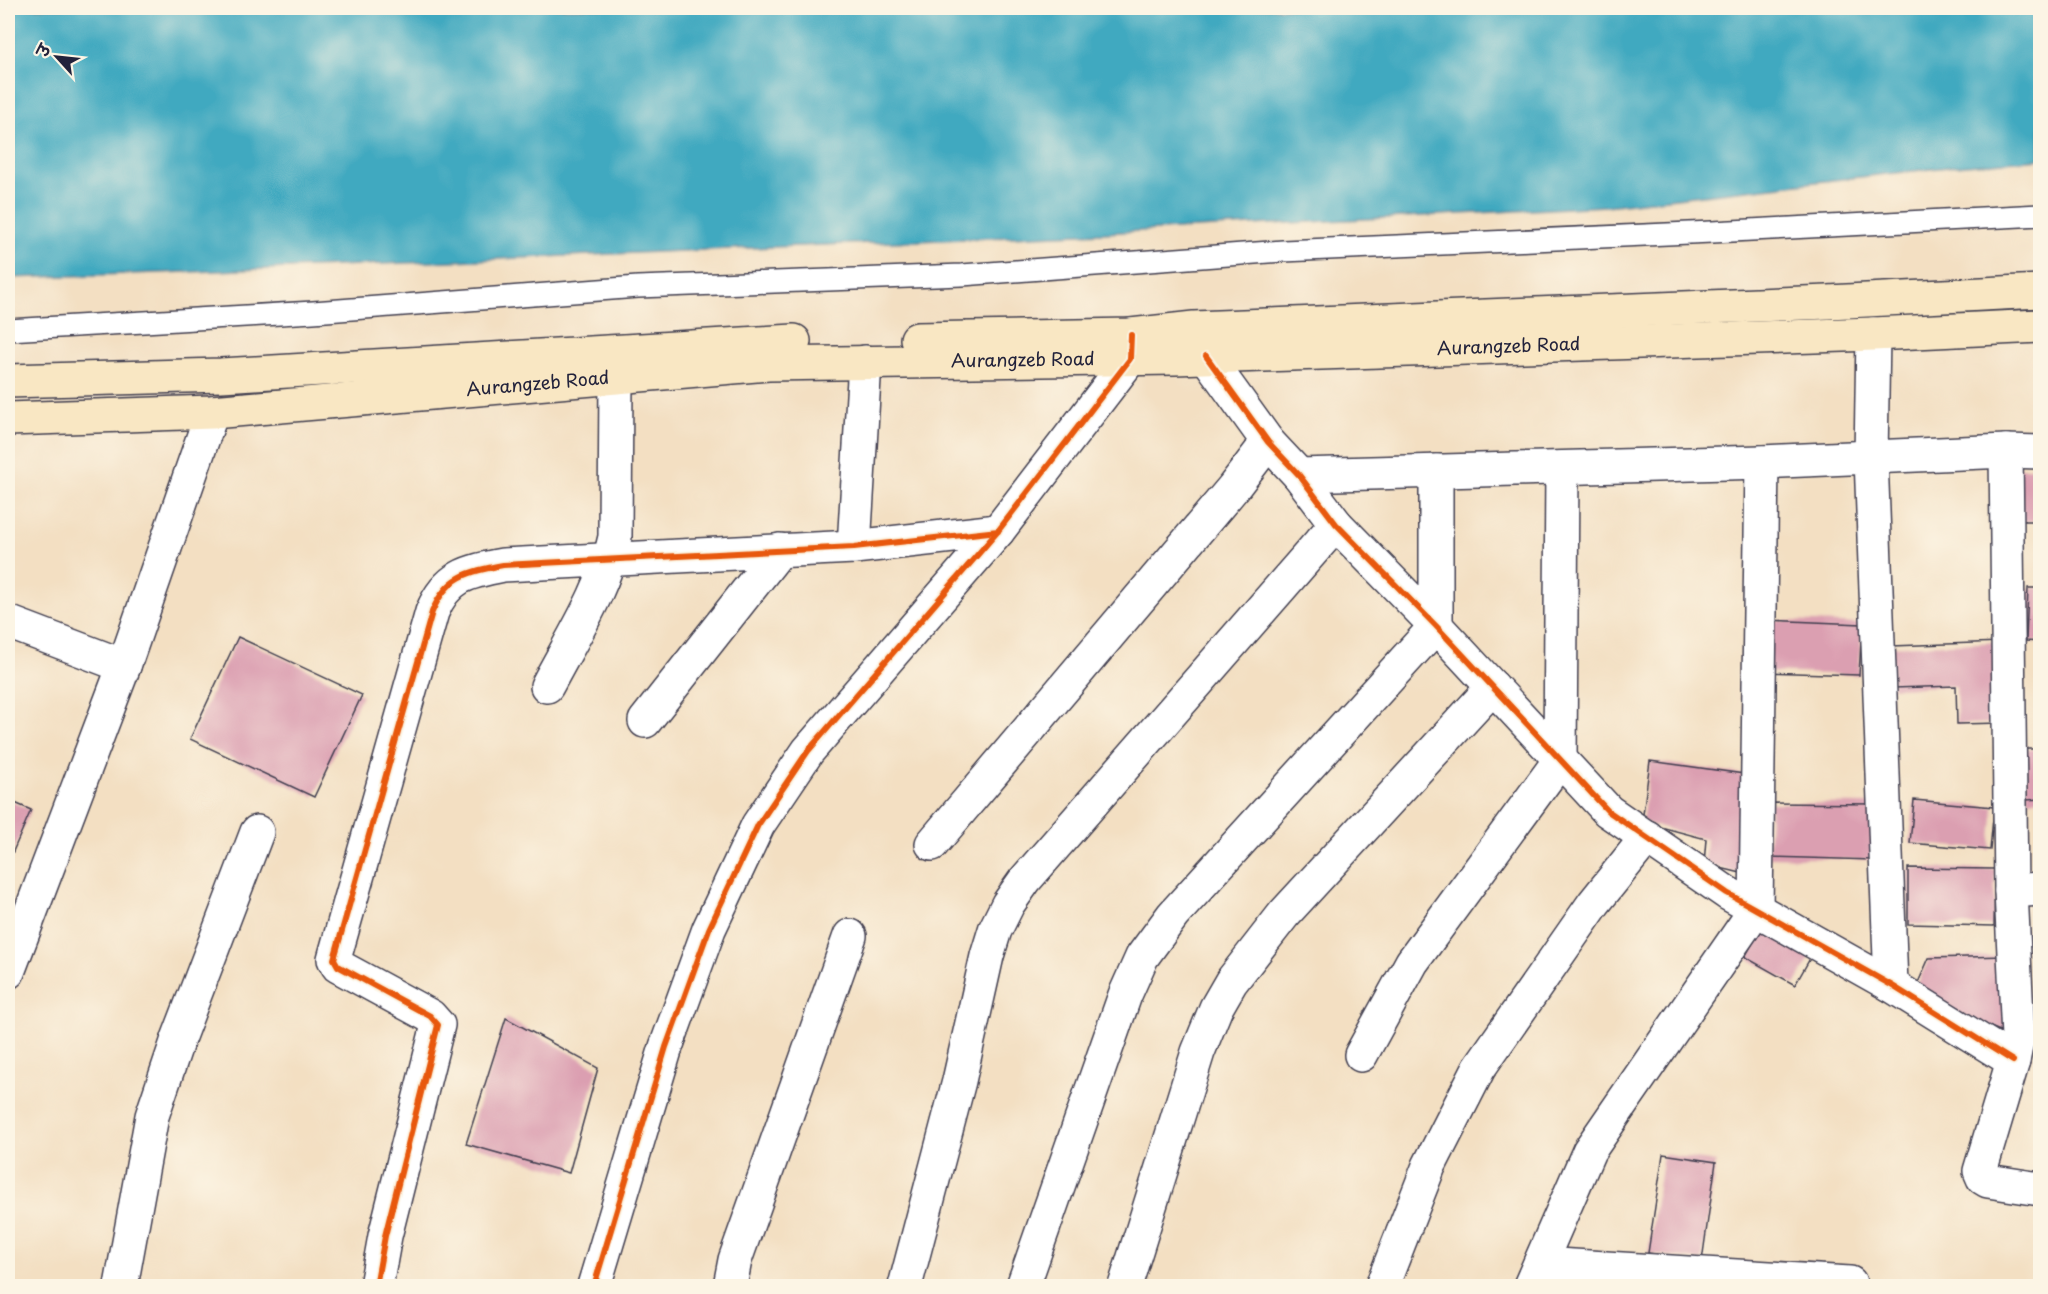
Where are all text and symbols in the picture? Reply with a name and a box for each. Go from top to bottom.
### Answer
north arrow [27,27,87,87]
text: उ [29,38,56,62]
street label: Aurangzeb Road [1436,329,1581,361]
street label: Aurangzeb Road [951,344,1095,373]
street label: Aurangzeb Road [465,363,610,402]

